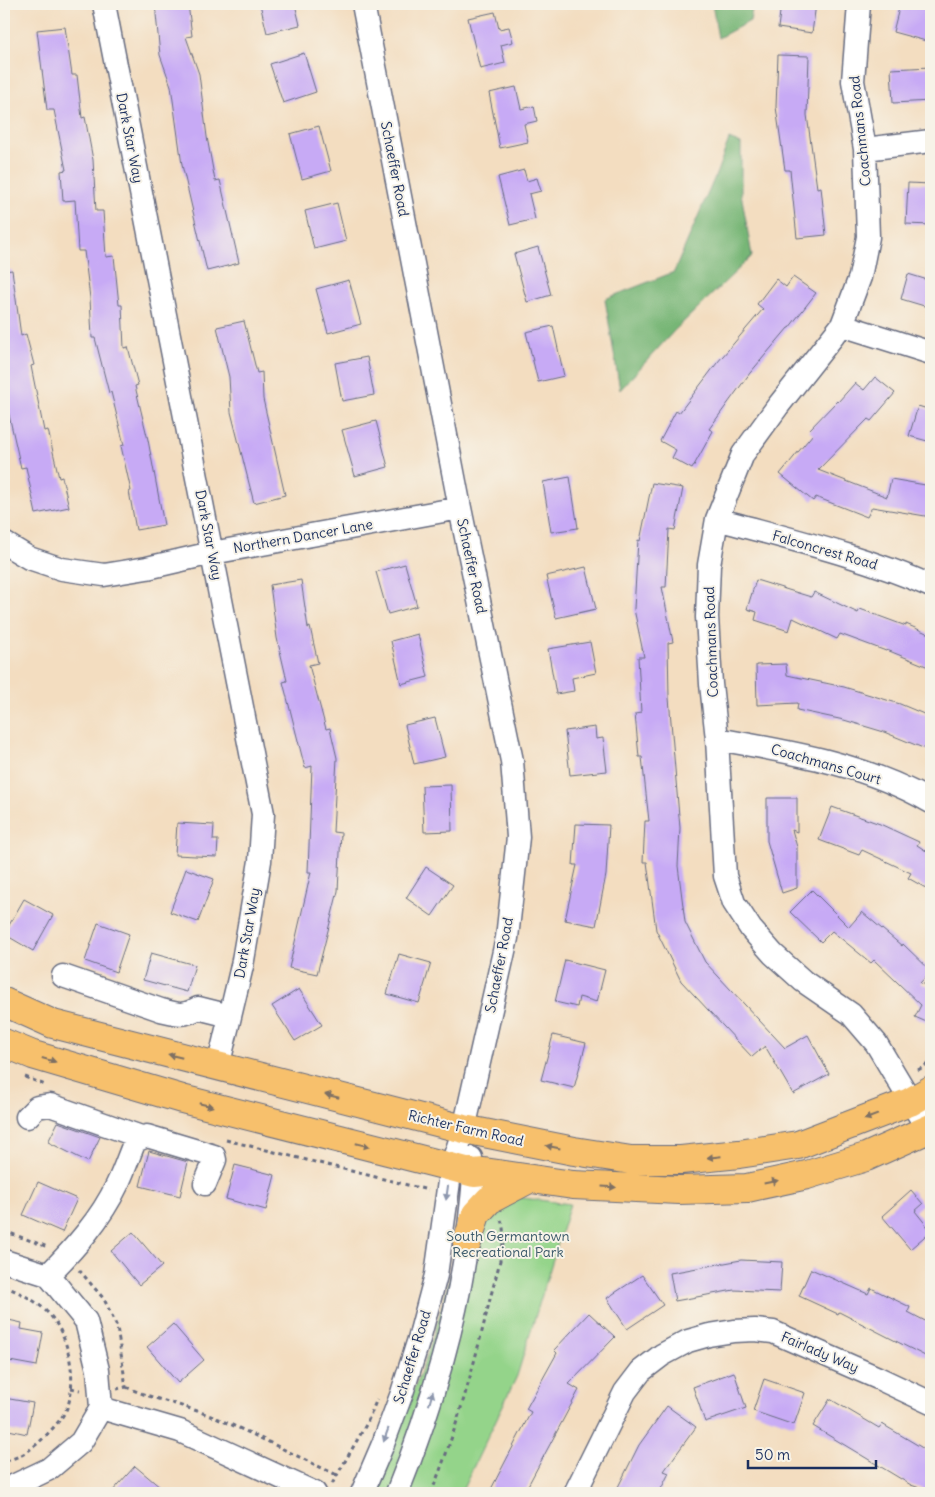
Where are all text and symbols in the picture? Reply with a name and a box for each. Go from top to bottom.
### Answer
street label: Coachmans Road [845,75,875,187]
street label: Dark Star Way [112,91,148,185]
street label: Schaeffer Road [377,120,413,218]
street label: Dark Star Way [191,488,227,582]
street label: Northern Dancer Lane [232,515,374,557]
street label: Schaeffer Road [453,517,491,615]
street label: Falconcrest Road [770,526,880,574]
street label: Coachmans Road [700,586,722,698]
street label: Coachmans Court [769,740,883,788]
street label: Dark Star Way [230,886,264,980]
street label: Schaeffer Road [481,916,517,1014]
one-way arrow [167,1051,182,1059]
one-way arrow [42,1056,57,1064]
one-way arrow [325,1092,340,1100]
one-way arrow [198,1101,213,1109]
street label: Richter Farm Road [407,1106,525,1150]
one-way arrow [863,1113,878,1121]
one-way arrow [356,1141,371,1149]
one-way arrow [545,1142,561,1150]
one-way arrow [706,1153,722,1161]
one-way arrow [764,1178,779,1186]
one-way arrow [602,1183,618,1191]
one-way arrow [443,1185,451,1201]
park label: South Germantown Recreational Park [446,1227,570,1261]
street label: Schaeffer Road [389,1308,435,1406]
street label: Fairlady Way [778,1328,862,1376]
one-way arrow [427,1390,435,1405]
one-way arrow [382,1427,389,1442]
scale bar [748,1437,875,1469]
text: 50 m [755,1445,790,1464]

